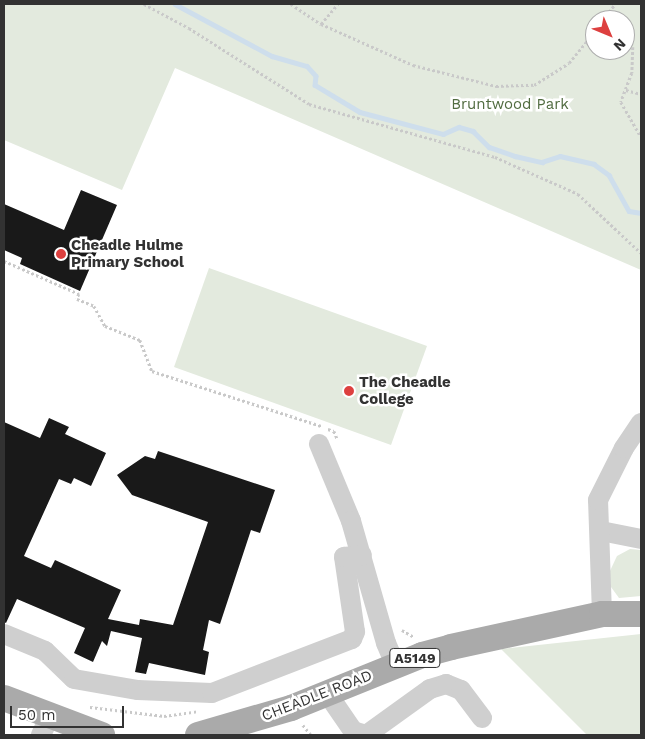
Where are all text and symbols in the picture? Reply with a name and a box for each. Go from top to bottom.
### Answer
north arrow [585,10,635,60]
text: N [611,36,629,54]
park label: Bruntwood Park [451,96,569,114]
place label: Cheadle Hulme Primary School [71,236,184,271]
marker: Cheadle Hulme Primary School [55,248,67,260]
place label: The Cheadle College [359,373,451,408]
marker: The Cheadle College [343,385,355,397]
road number: A5149 [389,646,441,670]
street label: CHEADLE ROAD [259,667,375,725]
scale bar [12,696,126,728]
text: 50 m [18,706,55,724]

